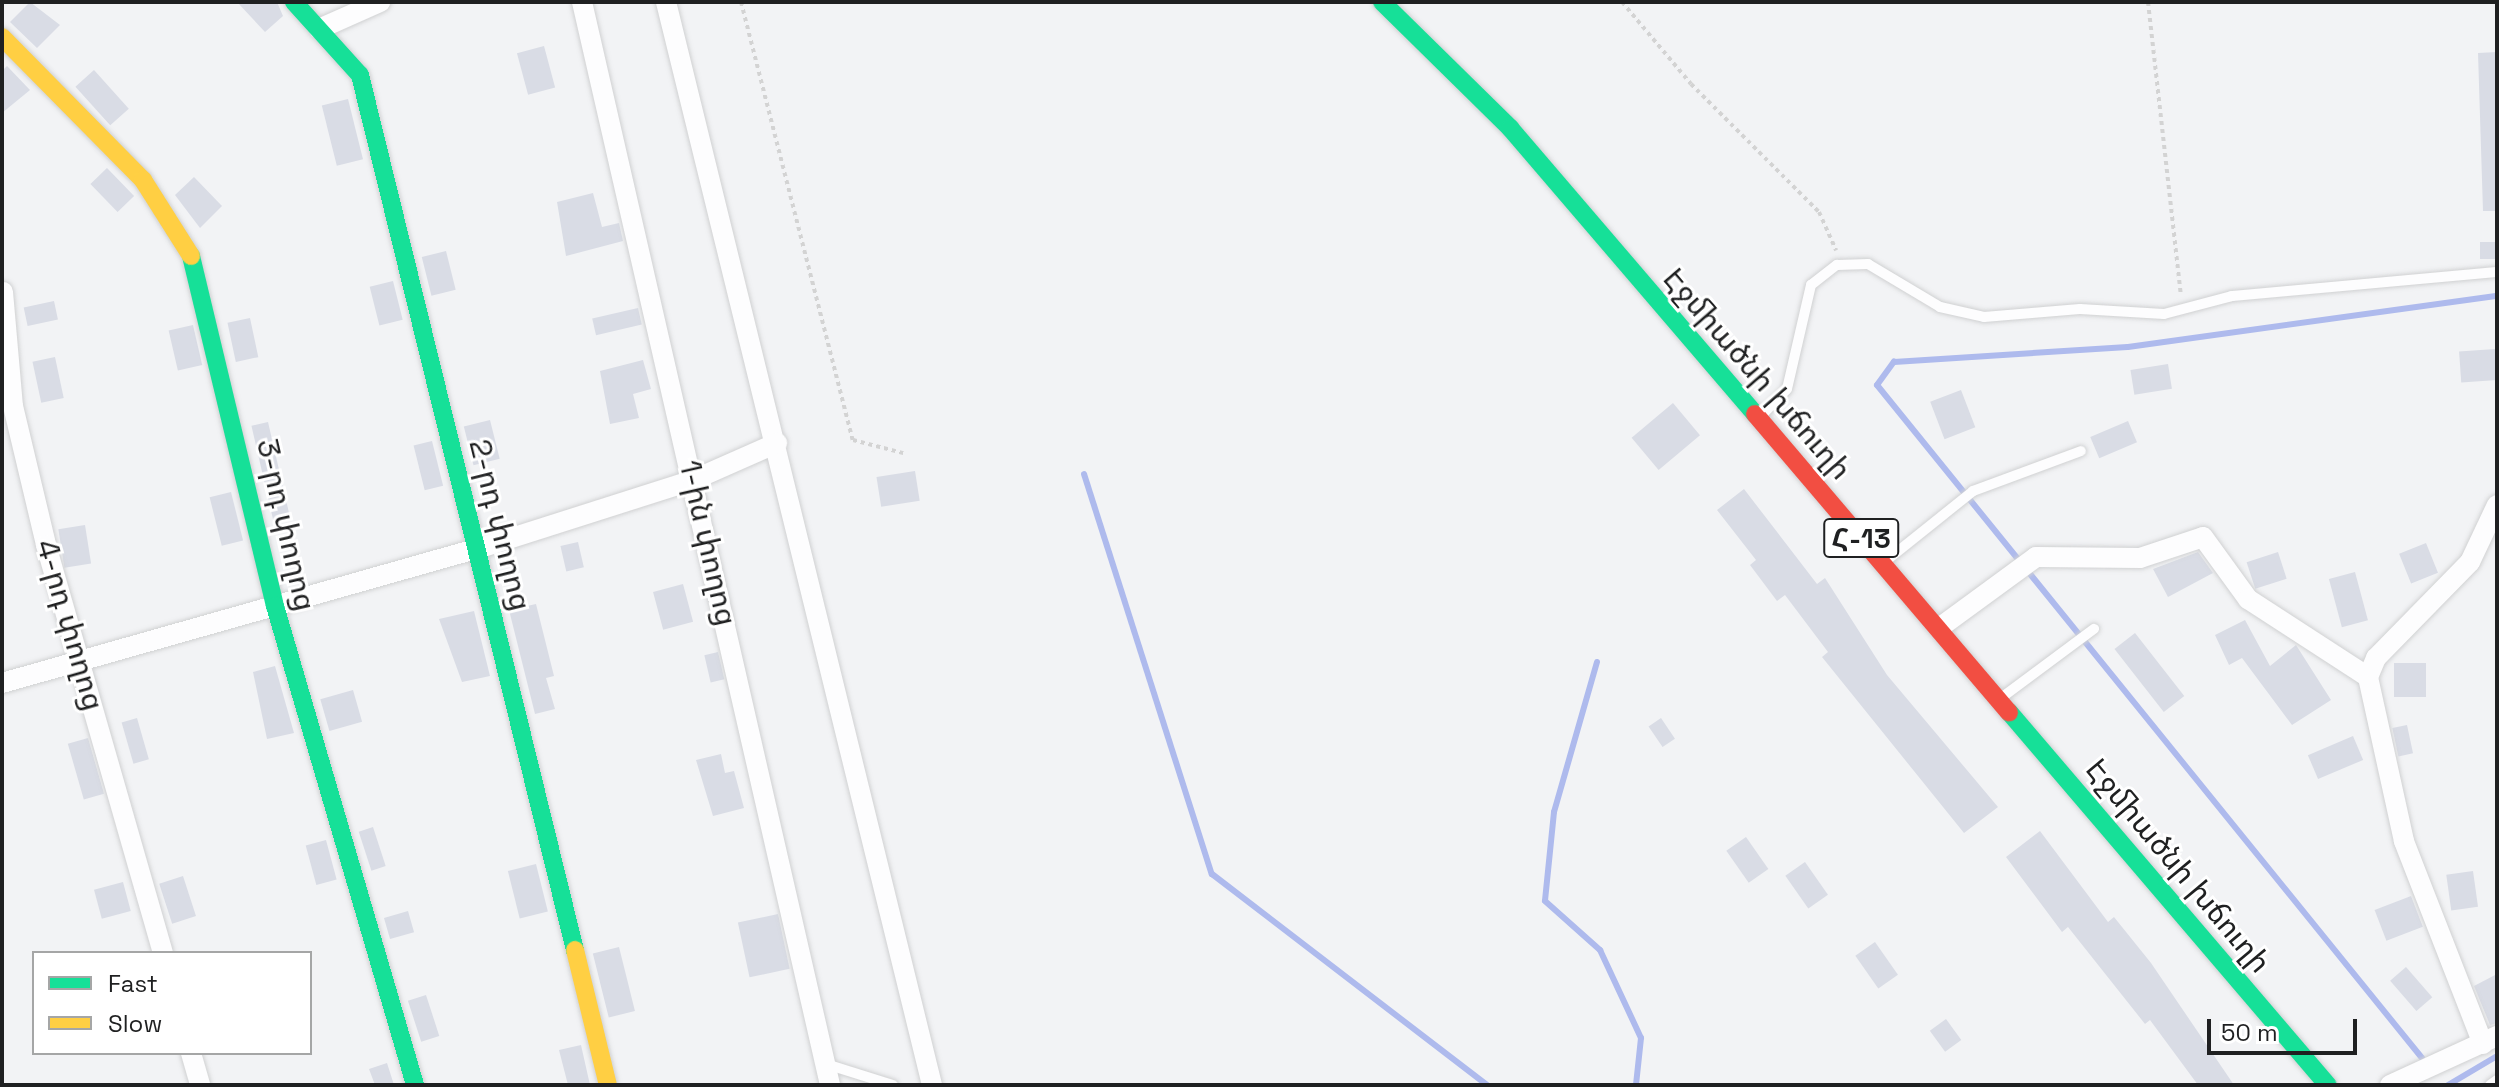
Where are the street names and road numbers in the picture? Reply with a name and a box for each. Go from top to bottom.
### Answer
street label: Էջմիածնի խճուղի [1655,261,1859,487]
street label: 3-րդ փողոց [249,435,323,615]
street label: 2-րդ փողոց [461,436,539,614]
street label: 1-ին փողոց [671,457,745,629]
road number: Հ-13 [1823,514,1899,562]
street label: 4-րդ փողոց [28,535,112,715]
street label: Էջմիածնի խճուղի [2078,752,2278,980]

